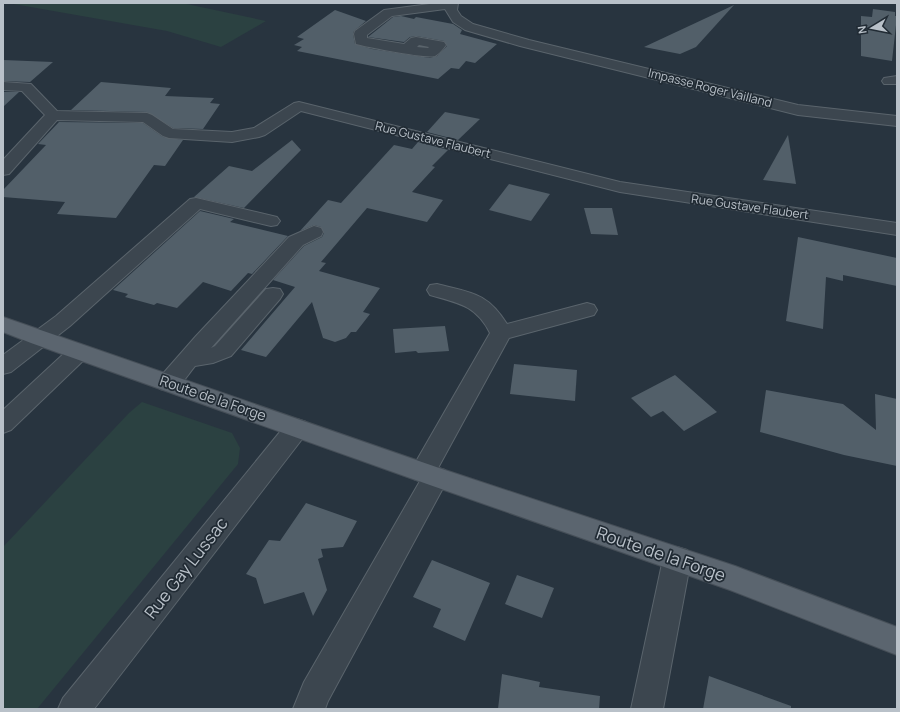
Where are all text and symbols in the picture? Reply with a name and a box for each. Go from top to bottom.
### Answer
north arrow [852,8,892,48]
text: N [854,25,870,35]
street label: Impasse Roger Vailland [646,64,774,111]
street label: Rue Gustave Flaubert [374,117,493,162]
street label: Rue Gustave Flaubert [690,190,810,223]
street label: Route de la Forge [157,370,269,425]
street label: Rue Gay Lussac [139,512,233,623]
street label: Route de la Forge [594,521,729,586]

